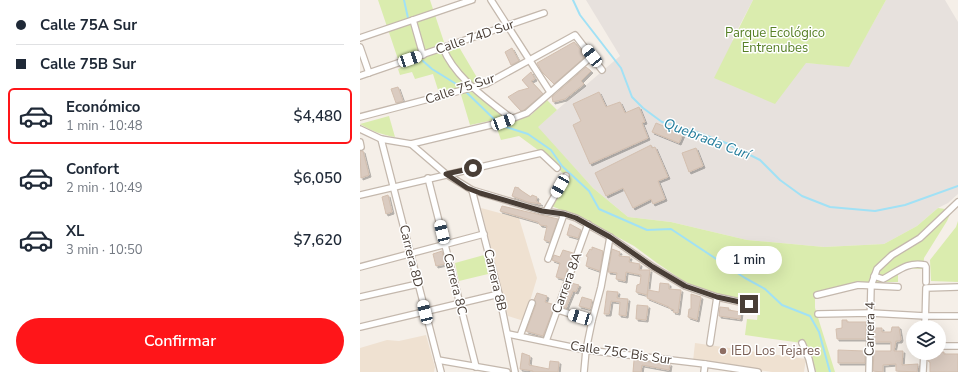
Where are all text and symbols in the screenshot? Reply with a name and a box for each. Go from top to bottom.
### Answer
text: Calle 75A Sur [40,15,137,35]
street label: Calle 74D Sur [433,15,517,59]
park label: Parque Ecológico Entrenubes [725,24,825,57]
car [580,43,604,69]
car [397,49,423,69]
text: Calle 75B Sur [40,54,136,74]
street label: Calle 75 Sur [423,69,497,109]
text: Económico [66,97,140,117]
icon: car [18,98,54,134]
text: $4,480 [293,106,342,126]
car [490,112,516,132]
water label: Quebrada Curí [661,114,756,165]
text: 1 min · 10:48 [66,117,142,135]
text: Confort [66,159,119,179]
route start [464,159,482,177]
icon: car [18,160,54,196]
text: $6,050 [293,168,342,188]
car [549,173,571,199]
text: 2 min · 10:49 [66,179,142,197]
car [433,219,451,245]
text: XL [66,221,85,241]
icon: car [18,222,54,258]
street label: Carrera 8D [395,223,427,289]
text: $7,620 [293,230,342,250]
text: 3 min · 10:50 [66,241,142,259]
callout: 1 min [716,246,782,274]
street label: Carrera 8B [479,247,511,313]
street label: Carrera 8A [548,250,587,316]
street label: Carrera 8C [439,251,471,317]
text: 1 min [732,251,766,269]
route end [740,295,758,313]
car [416,299,434,325]
street label: Carrera 4 [861,302,879,356]
car [567,308,593,326]
button: Confirmar [16,318,344,364]
map controls [906,320,946,360]
button: layers [906,320,946,360]
street label: Calle 75C Bis Sur [569,337,673,369]
place label: IED Los Tejares [731,342,820,360]
marker: IED Los Tejares [718,346,728,356]

